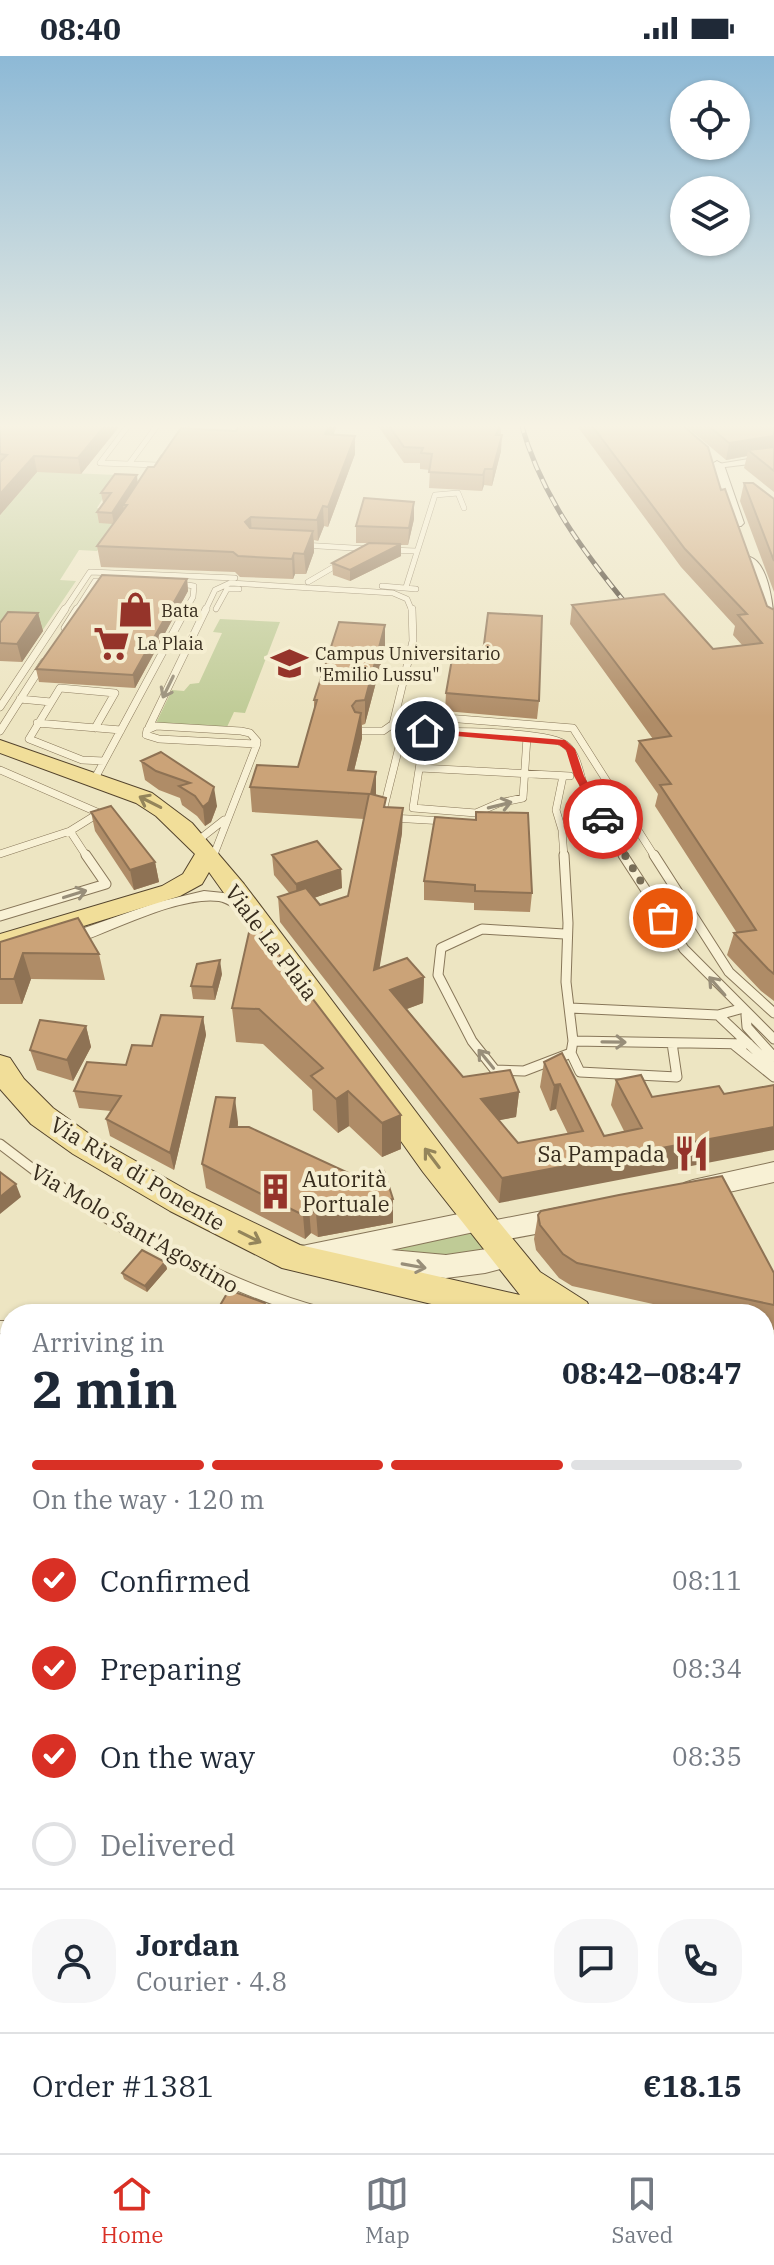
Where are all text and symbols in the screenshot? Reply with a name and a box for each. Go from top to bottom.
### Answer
text: 08:40 [40,9,121,48]
map controls [670,80,750,256]
button: locate [670,80,750,160]
button: layers [670,176,750,256]
shop icon: Bata [116,591,154,629]
place label: Bata [161,599,199,622]
supermarket icon: La Plaia [92,624,130,662]
place label: La Plaia [137,632,204,655]
place label: Campus Universitario "Emilio Lussu" [315,642,501,686]
school or university icon: Campus Universitario "Emilio Lussu" [270,644,308,682]
one-way arrow [159,674,175,698]
pin [391,697,459,765]
icon: home [403,709,447,753]
courier [563,779,643,859]
one-way arrow [138,794,162,809]
one-way arrow [487,796,513,811]
icon: car [581,797,625,841]
street label: Viale La Plaia [219,878,325,1006]
pin [629,884,697,952]
one-way arrow [61,886,87,901]
icon: bag [641,896,685,940]
one-way arrow [708,977,726,997]
one-way arrow [600,1034,627,1049]
one-way arrow [477,1049,495,1069]
street label: Via Riva di Ponente [45,1109,231,1237]
restaurant icon: Sa Pampada [672,1134,710,1172]
place label: Sa Pampada [537,1139,665,1168]
one-way arrow [424,1148,440,1170]
street label: Via Molo Sant'Agostino [26,1157,244,1299]
place label: Autorità Portuale [302,1164,389,1218]
building icon: Autorità Portuale [257,1172,295,1210]
one-way arrow [238,1230,262,1246]
one-way arrow [401,1259,426,1274]
text: Arriving in [32,1325,165,1359]
text: 08:42–08:47 [562,1353,742,1392]
text: 2 min [32,1355,178,1422]
text: On the way · 120 m [32,1482,265,1516]
icon: check [32,1558,76,1602]
text: Confirmed [100,1561,251,1600]
text: 08:11 [672,1563,742,1597]
icon: check [32,1646,76,1690]
text: Preparing [100,1649,241,1688]
text: 08:34 [672,1651,742,1685]
icon: check [32,1734,76,1778]
text: On the way [100,1737,255,1776]
text: 08:35 [672,1739,742,1773]
text: Delivered [100,1825,235,1864]
button: person [32,1919,116,2003]
button: chat [554,1919,638,2003]
button: phone [658,1919,742,2003]
text: Jordan [136,1925,239,1964]
text: Courier · 4.8 [136,1964,287,1998]
text: Order #1381 [32,2066,214,2105]
text: €18.15 [643,2066,742,2105]
tab: Home [101,2172,163,2249]
tab: Map [365,2172,410,2249]
tab: Saved [612,2172,673,2249]

